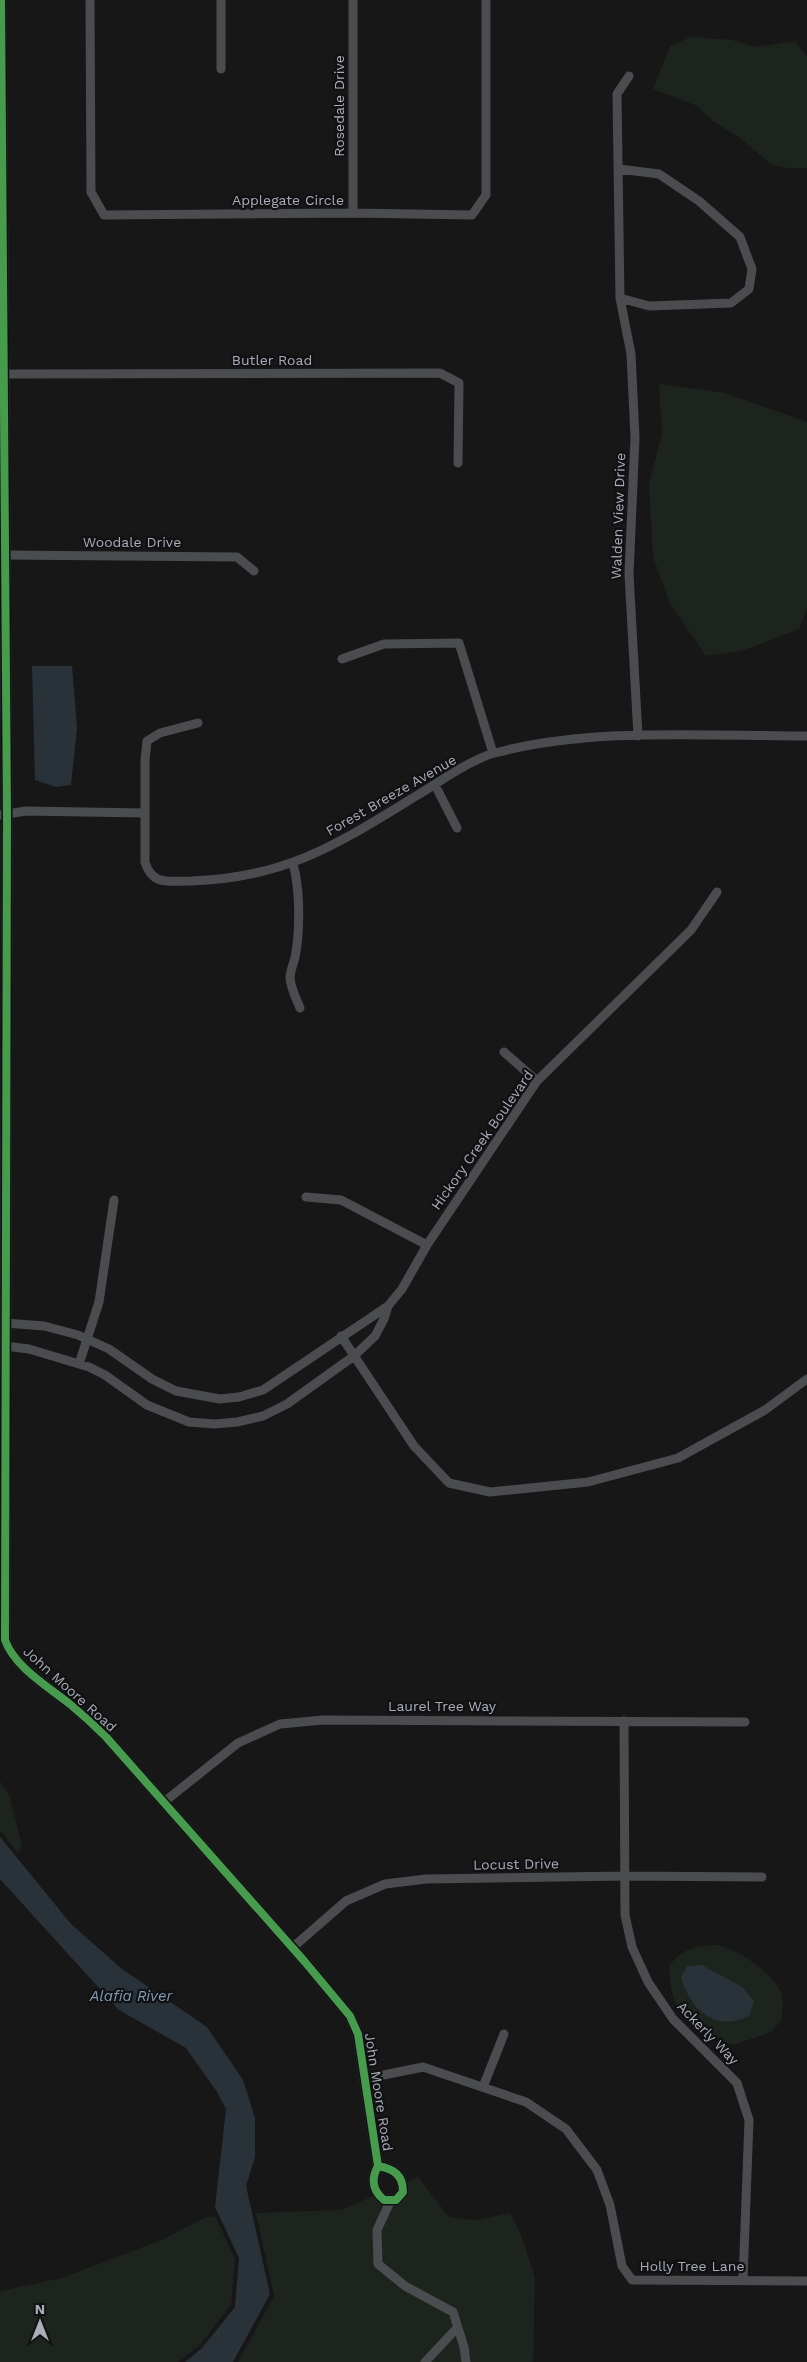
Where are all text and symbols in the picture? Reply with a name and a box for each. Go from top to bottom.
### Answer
street label: Rosedale Drive [331,55,347,157]
street label: Applegate Circle [232,192,344,208]
street label: Butler Road [232,352,312,368]
street label: Walden View Drive [608,452,628,580]
street label: Woodale Drive [83,534,181,550]
street label: Forest Breeze Avenue [323,751,459,839]
street label: Hickory Creek Boulevard [428,1067,536,1213]
street label: John Moore Road [20,1643,120,1735]
street label: Laurel Tree Way [388,1698,497,1714]
street label: Locust Drive [473,1855,559,1873]
water label: Alafia River [89,1987,174,2005]
street label: Ackerly Way [674,1998,743,2068]
street label: John Moore Road [362,2032,396,2152]
street label: Holly Tree Lane [640,2258,745,2274]
north arrow [15,2297,65,2347]
text: N [35,2301,45,2317]

